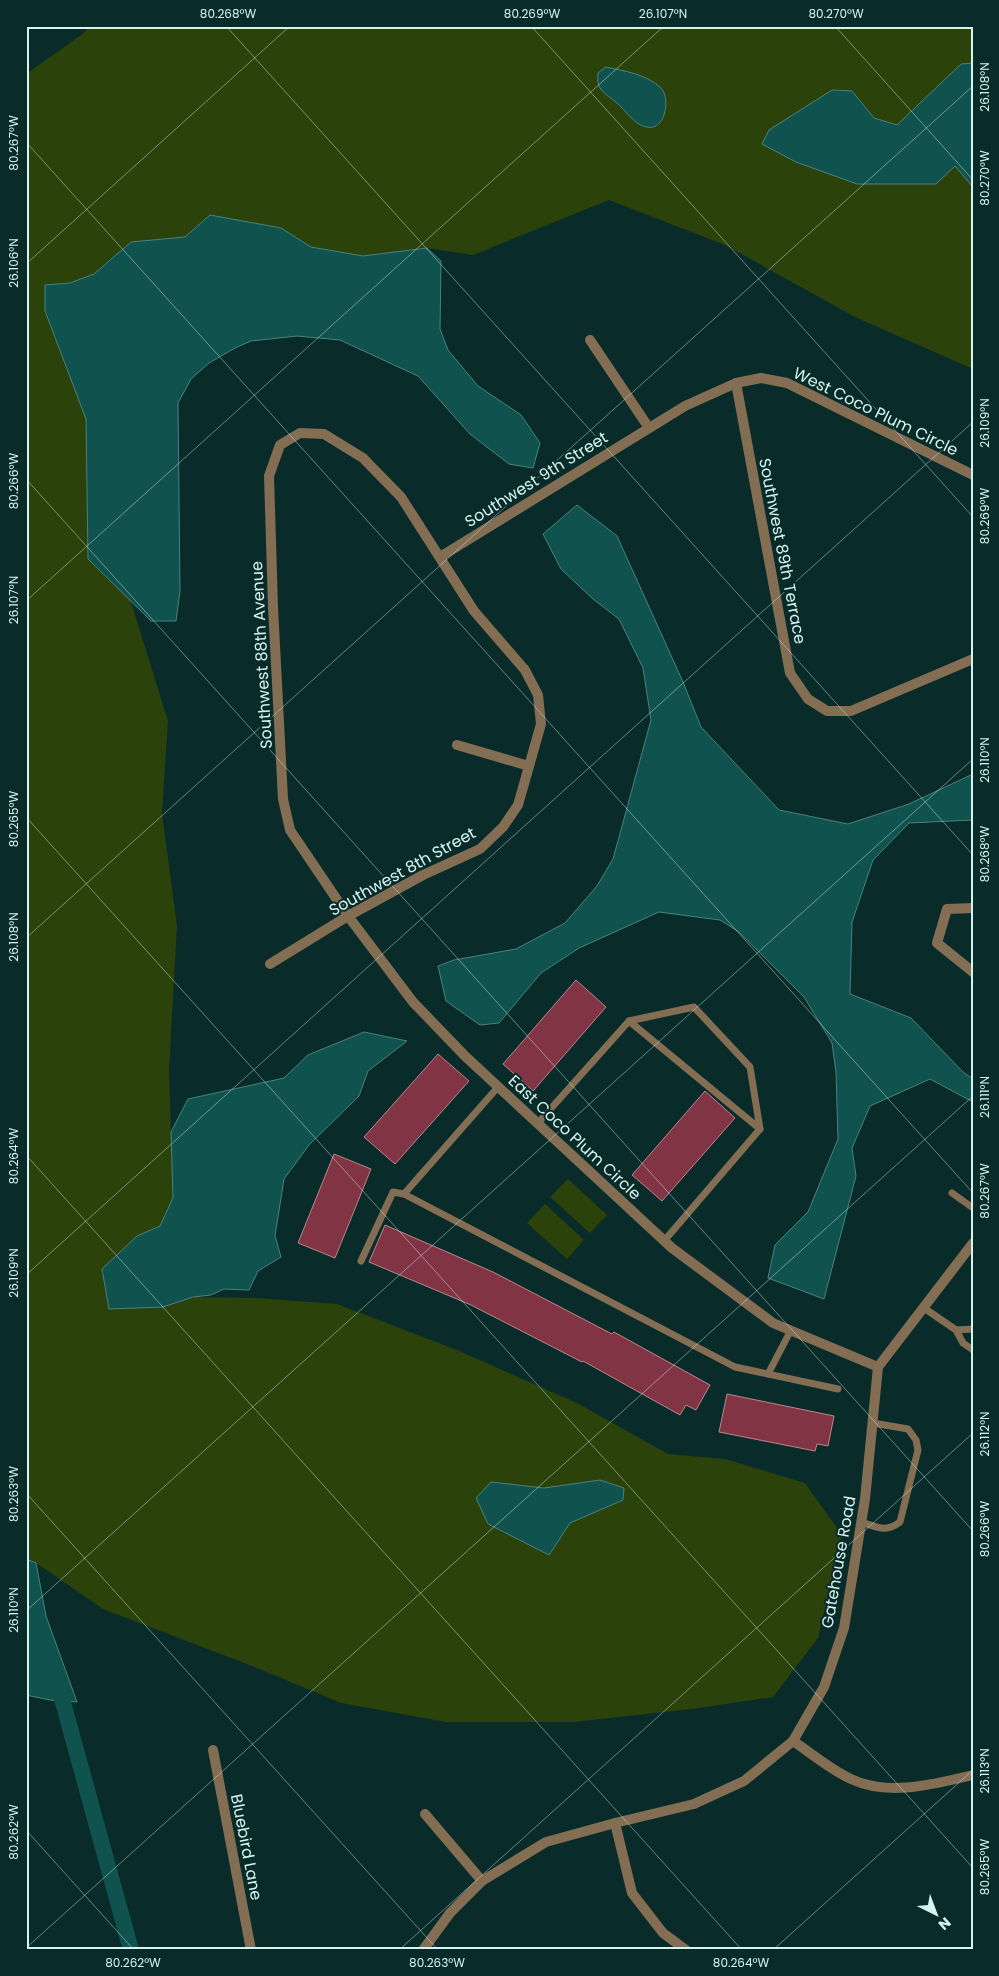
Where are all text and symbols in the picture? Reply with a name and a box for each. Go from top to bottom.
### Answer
text: 80.268°W [200,5,256,22]
text: 80.269°W [504,5,560,22]
text: 26.107°N [639,5,687,22]
text: 80.270°W [808,5,864,22]
text: 26.108°N [976,62,993,112]
text: 80.267°W [5,115,22,171]
text: 80.270°W [976,150,993,206]
text: 26.106°N [5,238,22,288]
street label: West Coco Plum Circle [789,361,962,461]
text: 26.109°N [976,398,993,448]
street label: Southwest 9th Street [460,426,612,533]
text: 80.266°W [5,453,22,509]
street label: Southwest 89th Terrace [753,456,812,646]
text: 80.269°W [976,488,993,544]
street label: Southwest 88th Avenue [245,560,278,749]
text: 26.107°N [5,576,22,624]
text: 26.110°N [976,737,993,783]
text: 80.265°W [5,791,22,847]
street label: Southwest 8th Street [325,821,480,921]
text: 80.268°W [976,826,993,882]
text: 26.108°N [5,912,22,962]
street label: East Coco Plum Circle [503,1070,646,1205]
text: 26.111°N [976,1076,993,1118]
text: 80.264°W [5,1128,22,1184]
text: 80.267°W [976,1163,993,1219]
text: 26.109°N [5,1248,22,1298]
text: 26.112°N [976,1412,993,1456]
text: 80.263°W [5,1466,22,1522]
street label: Gatehouse Road [816,1494,861,1630]
text: 80.266°W [976,1501,993,1557]
text: 26.110°N [5,1587,22,1633]
text: 26.113°N [976,1748,993,1794]
street label: Bluebird Lane [225,1792,268,1902]
text: 80.262°W [5,1804,22,1860]
text: 80.265°W [976,1839,993,1895]
north arrow [912,1888,962,1938]
text: N [934,1913,955,1935]
text: 80.262°W [105,1954,161,1971]
text: 80.263°W [409,1954,465,1971]
text: 80.264°W [713,1954,769,1971]

